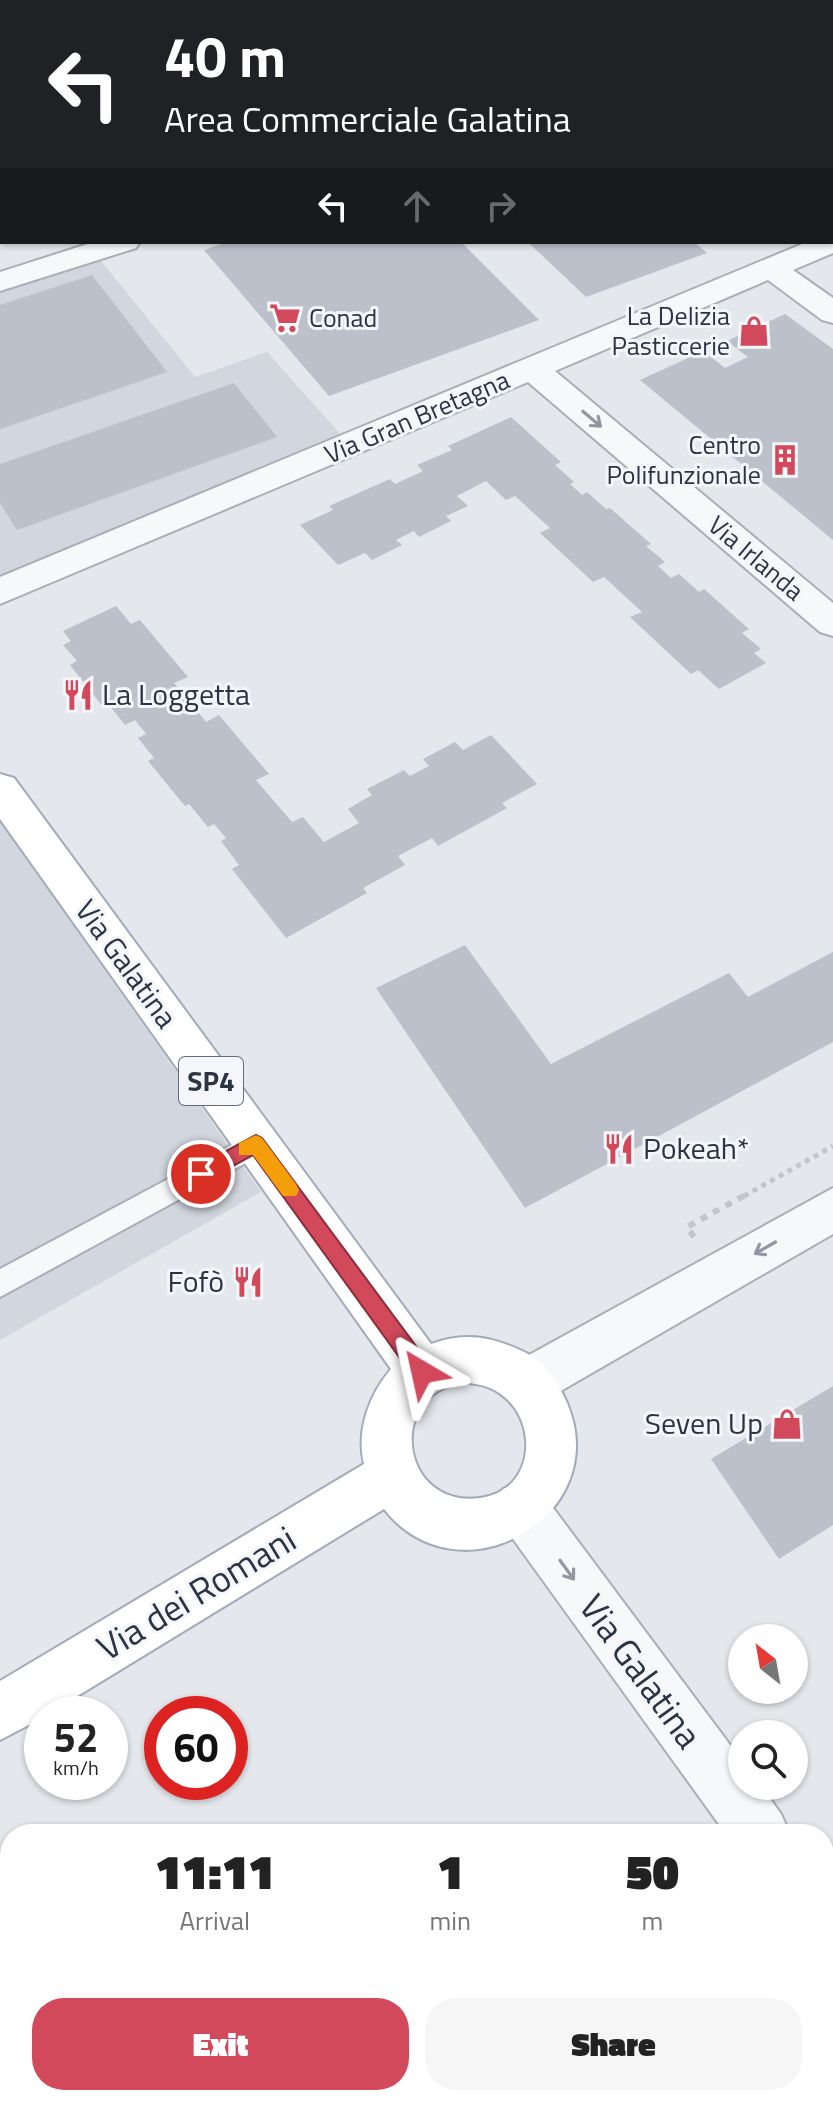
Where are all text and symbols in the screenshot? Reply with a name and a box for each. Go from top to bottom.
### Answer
text: 40 m [164,14,286,99]
icon: left [32,32,136,136]
text: Area Commerciale Galatina [164,91,571,146]
icon: left [311,184,355,228]
icon: ahead [395,184,439,228]
icon: right [479,184,523,228]
place label: La Delizia Pasticcerie [611,296,730,365]
place label: Conad [309,298,377,337]
supermarket icon: Conad [268,301,302,335]
shop icon: La Delizia Pasticcerie [737,314,771,348]
street label: Via Gran Bretagna [318,360,515,473]
one-way arrow [581,410,602,428]
place label: Centro Polifunzionale [607,425,761,494]
building icon: Centro Polifunzionale [768,443,802,477]
street label: Via Irlanda [700,506,813,609]
place label: La Loggetta [102,671,250,717]
restaurant icon: La Loggetta [61,678,95,712]
street label: Via Galatina [64,889,189,1037]
road number: SP4 [179,1057,243,1105]
place label: Pokeah* [643,1125,749,1171]
restaurant icon: Pokeah* [602,1132,636,1166]
pin [167,1140,235,1208]
icon: arrive [179,1152,223,1196]
one-way arrow [754,1240,777,1256]
place label: Fofò [167,1258,224,1304]
restaurant icon: Fofò [231,1265,265,1299]
position arrow [380,1330,464,1414]
place label: Seven Up [645,1400,763,1446]
shop icon: Seven Up [770,1407,804,1441]
street label: Via dei Romani [86,1511,306,1674]
one-way arrow [558,1559,575,1580]
street label: Via Galatina [566,1582,716,1759]
north arrow [728,1624,808,1704]
map controls [728,1624,808,1800]
speed limit sign: 60 [144,1696,248,1800]
text: 52 [54,1707,98,1768]
button: search [728,1720,808,1800]
text: km/h [53,1752,99,1783]
text: 11:11 [155,1835,275,1908]
text: 1 [437,1835,464,1908]
text: 50 [626,1835,679,1908]
text: Arrival [180,1901,250,1940]
text: min [430,1901,471,1940]
text: m [642,1901,663,1940]
button: Exit [32,1998,409,2090]
button: Share [425,1998,802,2090]

